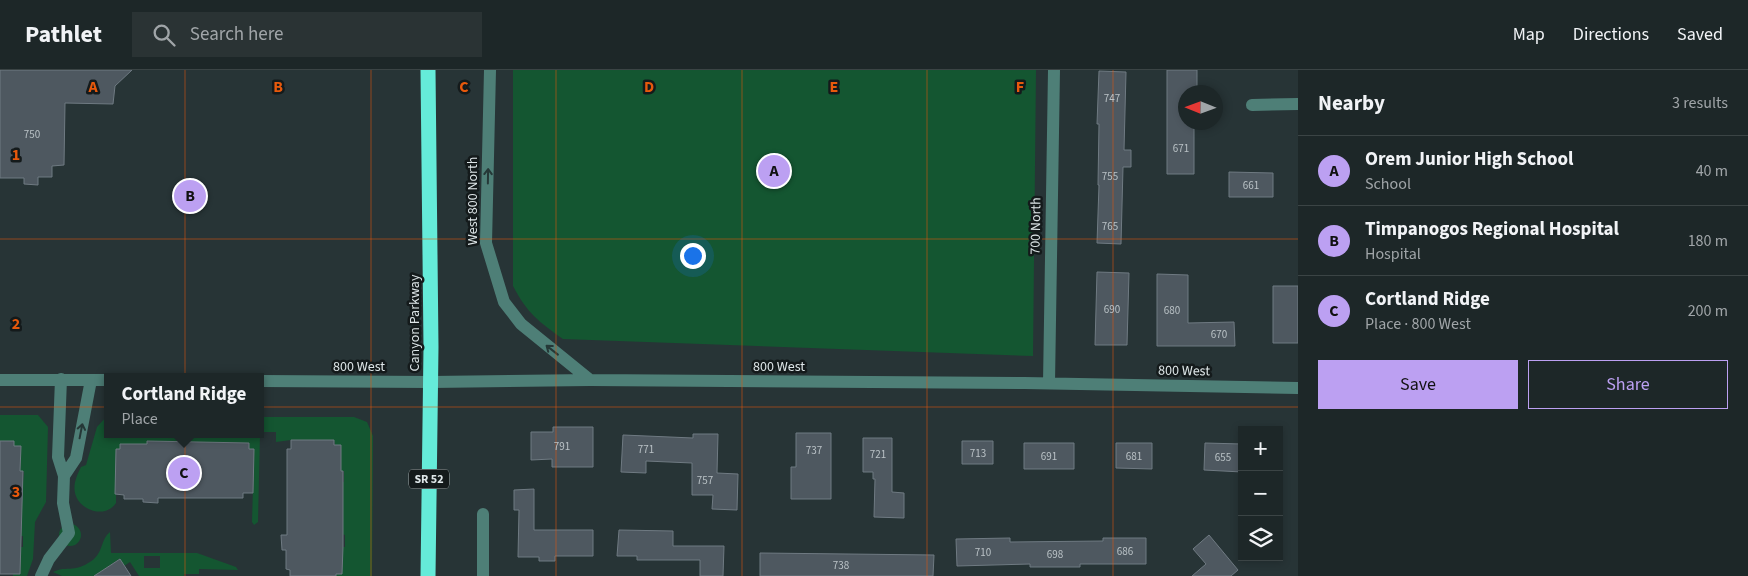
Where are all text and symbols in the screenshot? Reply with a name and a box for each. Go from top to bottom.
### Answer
search box [132,12,482,57]
text: Pathlet [25,17,102,52]
icon: search [150,21,178,49]
text: Search here [190,21,284,48]
text: Map [1513,22,1545,47]
text: Directions [1573,22,1649,47]
text: Saved [1677,22,1723,47]
text: A [87,76,98,98]
text: B [273,76,283,98]
text: C [459,76,469,98]
text: D [644,76,654,98]
text: E [830,76,838,98]
text: F [1016,76,1024,98]
north arrow [1178,85,1223,130]
text: Nearby [1318,88,1385,118]
house number: 747 [1104,91,1120,106]
text: 3 results [1672,92,1728,114]
house number: 750 [24,127,40,142]
house number: 671 [1173,141,1189,156]
text: 1 [12,144,20,166]
text: Orem Junior High School [1365,146,1573,173]
pin: A [758,152,790,190]
street label: West 800 North [463,157,483,245]
text: A [1329,160,1339,182]
text: 40 m [1696,160,1728,182]
one-way arrow [483,168,492,184]
house number: 755 [1102,169,1118,184]
text: School [1365,173,1411,195]
pin: B [174,177,206,215]
house number: 661 [1243,178,1259,193]
street label: 700 North [1025,197,1047,255]
text: Timpanogos Regional Hospital [1365,216,1619,243]
house number: 765 [1102,219,1118,234]
text: B [1329,230,1339,252]
text: 180 m [1688,230,1728,252]
your location [680,243,706,269]
text: Hospital [1365,243,1421,265]
street label: Canyon Parkway [405,274,425,371]
text: Cortland Ridge [1365,286,1490,313]
text: C [1329,300,1339,322]
text: 200 m [1688,300,1728,322]
house number: 690 [1104,302,1120,317]
house number: 680 [1164,303,1180,318]
text: 2 [12,313,20,335]
text: Place · 800 West [1365,313,1471,335]
house number: 670 [1211,327,1227,342]
one-way arrow [546,345,559,356]
street label: 800 West [333,357,385,377]
street label: 800 West [753,357,805,377]
button: Save [1318,360,1518,409]
button: Share [1528,360,1728,409]
street label: 800 West [1158,361,1210,381]
popup [104,373,264,438]
text: Cortland Ridge [122,381,246,408]
text: Place [122,408,158,430]
one-way arrow [77,423,87,439]
map controls [1238,426,1283,561]
button: + [1238,426,1283,471]
house number: 791 [554,439,570,454]
house number: 771 [638,442,654,457]
house number: 737 [806,443,822,458]
house number: 713 [970,446,986,461]
house number: 721 [870,447,886,462]
house number: 691 [1041,449,1057,464]
house number: 681 [1126,449,1142,464]
house number: 655 [1215,450,1231,465]
pin: C [168,454,200,492]
road number: SR 52 [409,469,449,488]
button: − [1238,471,1283,516]
house number: 757 [697,473,713,488]
text: 3 [12,481,20,503]
button: layers [1238,516,1283,561]
house number: 686 [1117,544,1134,559]
house number: 710 [975,545,991,560]
house number: 698 [1047,547,1064,562]
house number: 738 [833,558,850,573]

